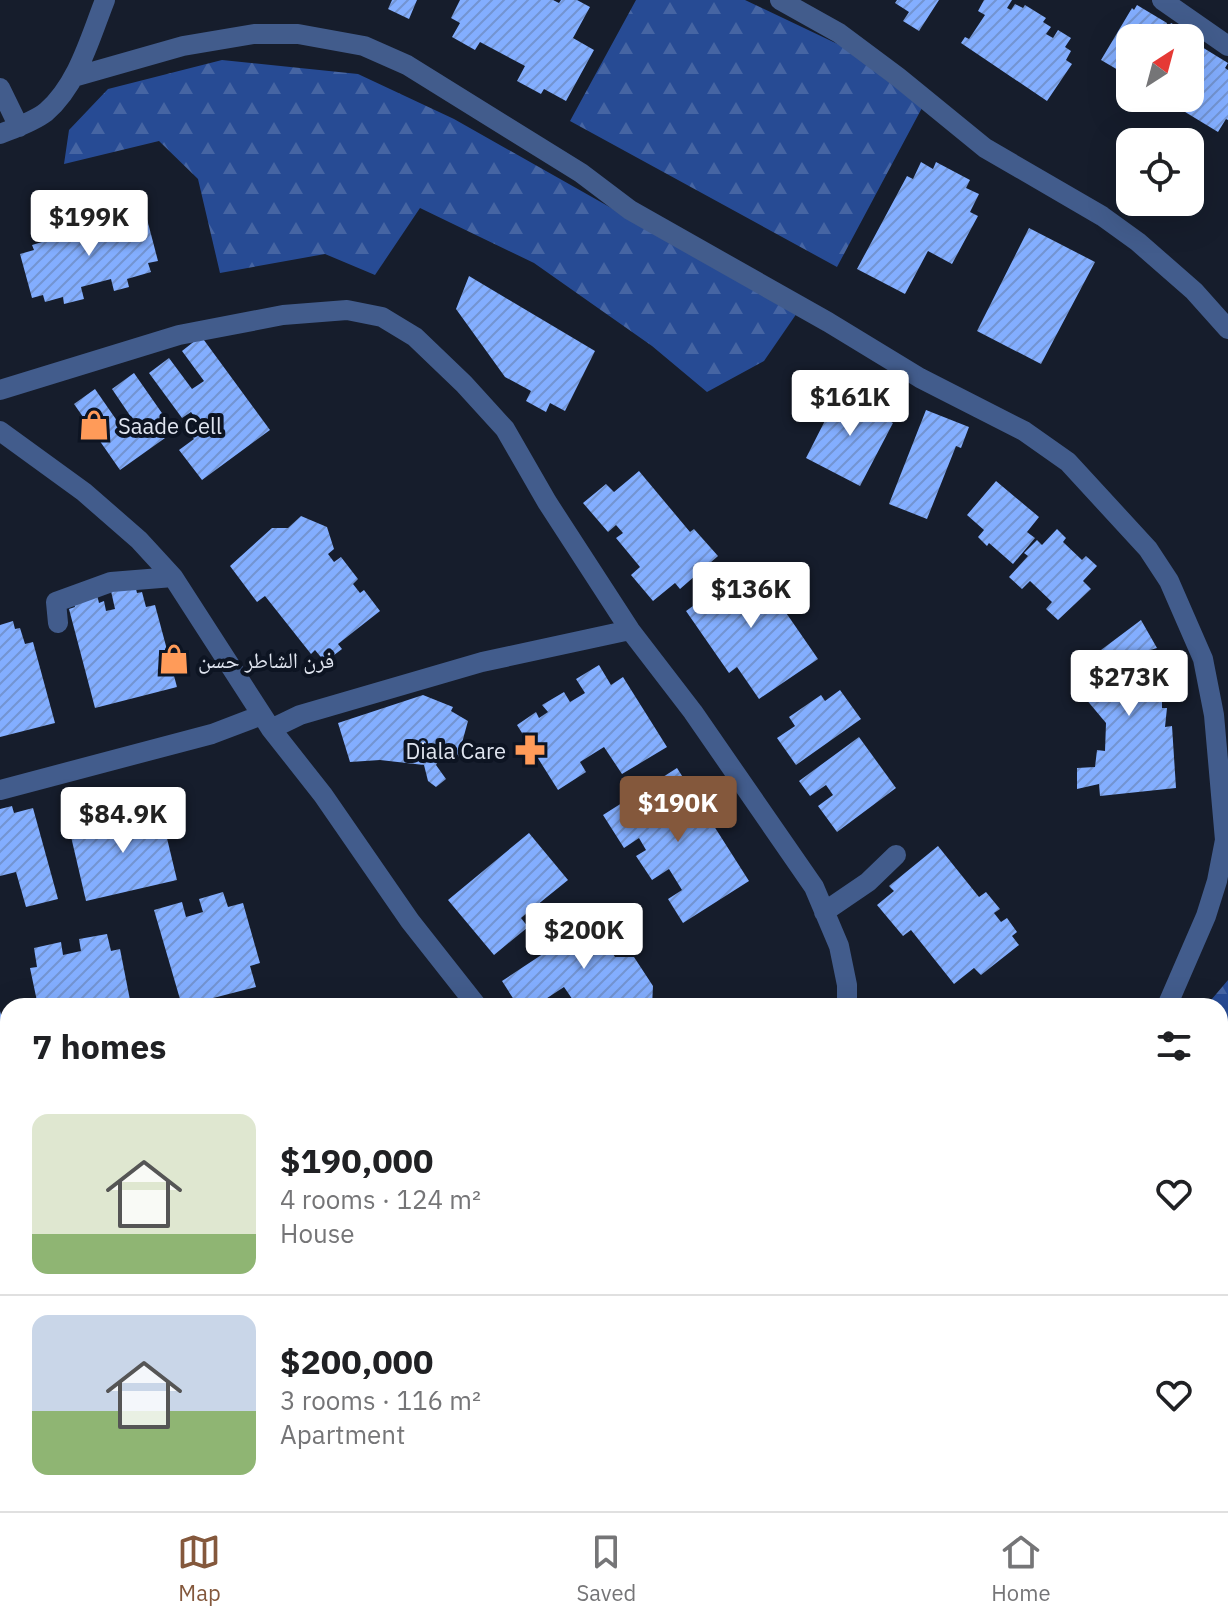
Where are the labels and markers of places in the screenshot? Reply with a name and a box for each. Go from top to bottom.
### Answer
pin: $199K [33,190,145,258]
pin: $161K [794,370,906,438]
shop icon: Saade Cell [77,408,111,442]
place label: Saade Cell [118,411,222,440]
pin: $136K [695,562,807,630]
shop icon: فرن الشاطر حسن [157,642,191,676]
place label: فرن الشاطر حسن [198,645,334,674]
pin: $273K [1073,650,1185,718]
pharmacy icon: Diala Care [513,733,547,767]
place label: Diala Care [406,736,506,765]
pin: $190K [622,776,734,844]
pin: $84.9K [58,787,188,855]
pin: $200K [528,903,640,971]

